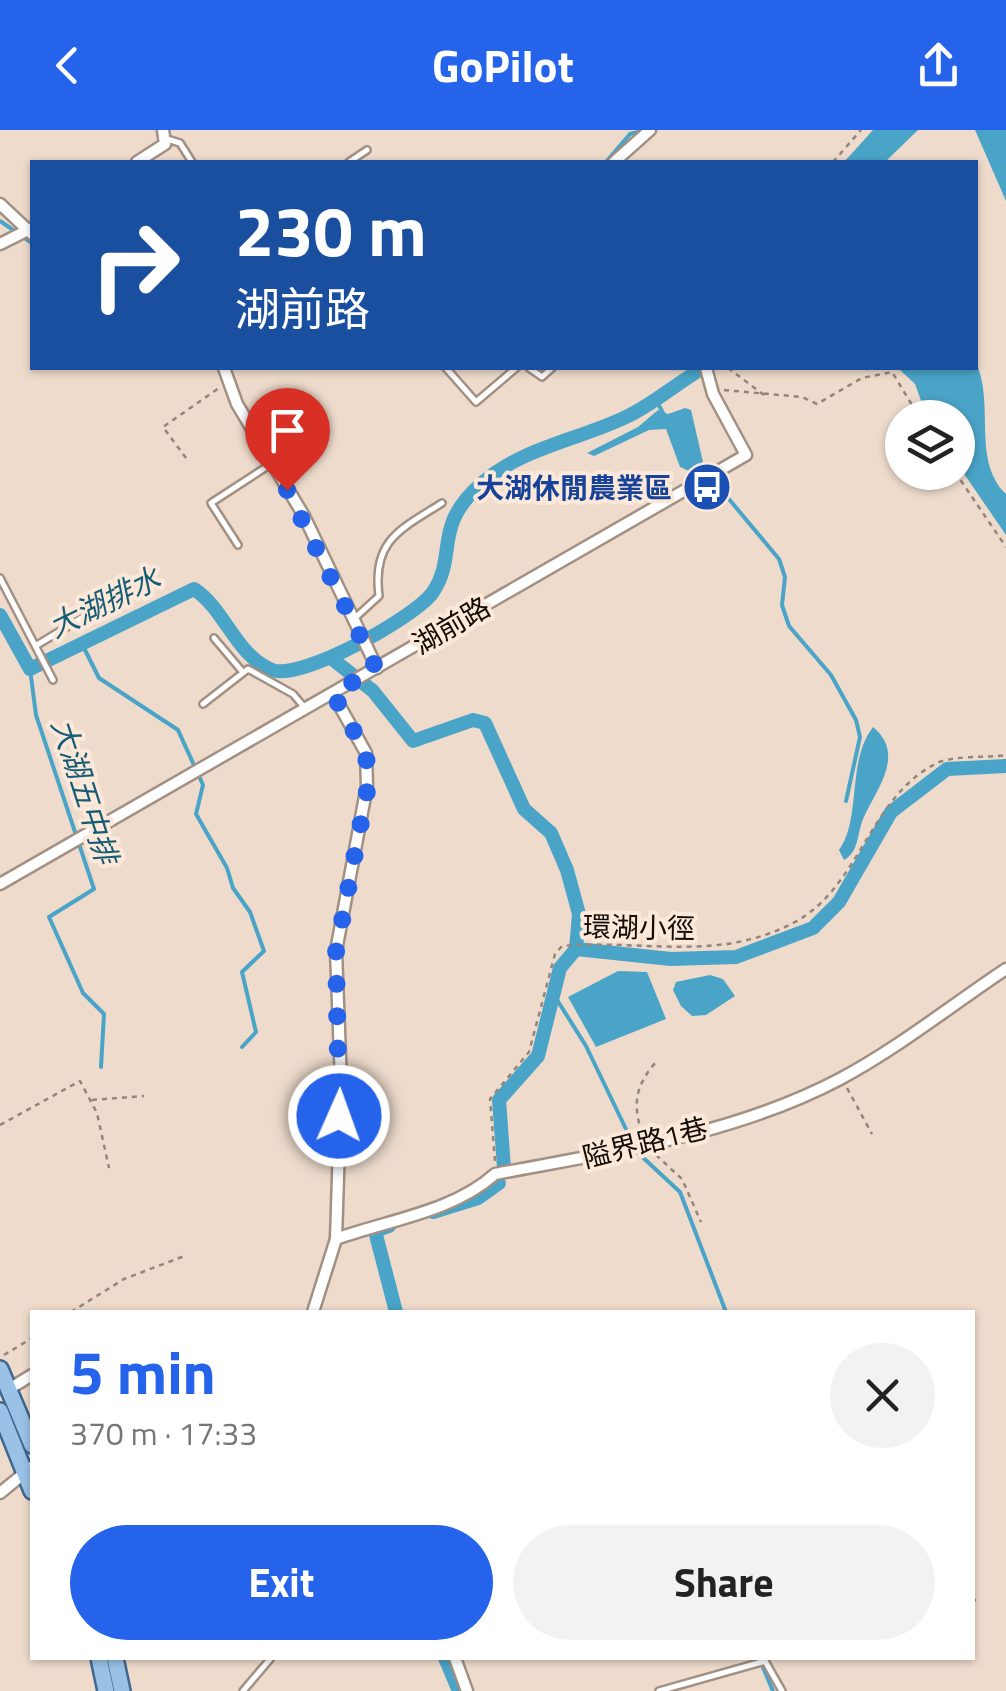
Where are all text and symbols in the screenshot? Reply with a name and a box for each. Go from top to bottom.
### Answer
text: GoPilot [432,31,574,99]
icon: back [40,38,95,93]
icon: share [911,38,966,93]
text: 230 m [235,177,427,283]
icon: right [70,200,200,330]
text: 湖前路 [235,274,370,342]
pin [245,388,330,491]
map controls [885,400,975,490]
button: layers [885,400,975,490]
icon: arrive [260,403,315,458]
bus stop icon: 大湖休閒農業區 [681,461,733,513]
place label: 大湖休閒農業區 [476,466,672,509]
water label: 大湖排水 [40,554,170,649]
street label: 湖前路 [404,585,498,665]
water label: 大湖五中排 [40,713,131,873]
street label: 環湖小徑 [583,905,695,949]
position arrow [287,1064,391,1168]
street label: 隘界路1巷 [578,1106,712,1178]
text: 5 min [70,1326,216,1417]
button: close [830,1343,935,1448]
text: 370 m · 17:33 [70,1409,257,1457]
button: Exit [70,1525,493,1640]
button: Share [513,1525,935,1640]

